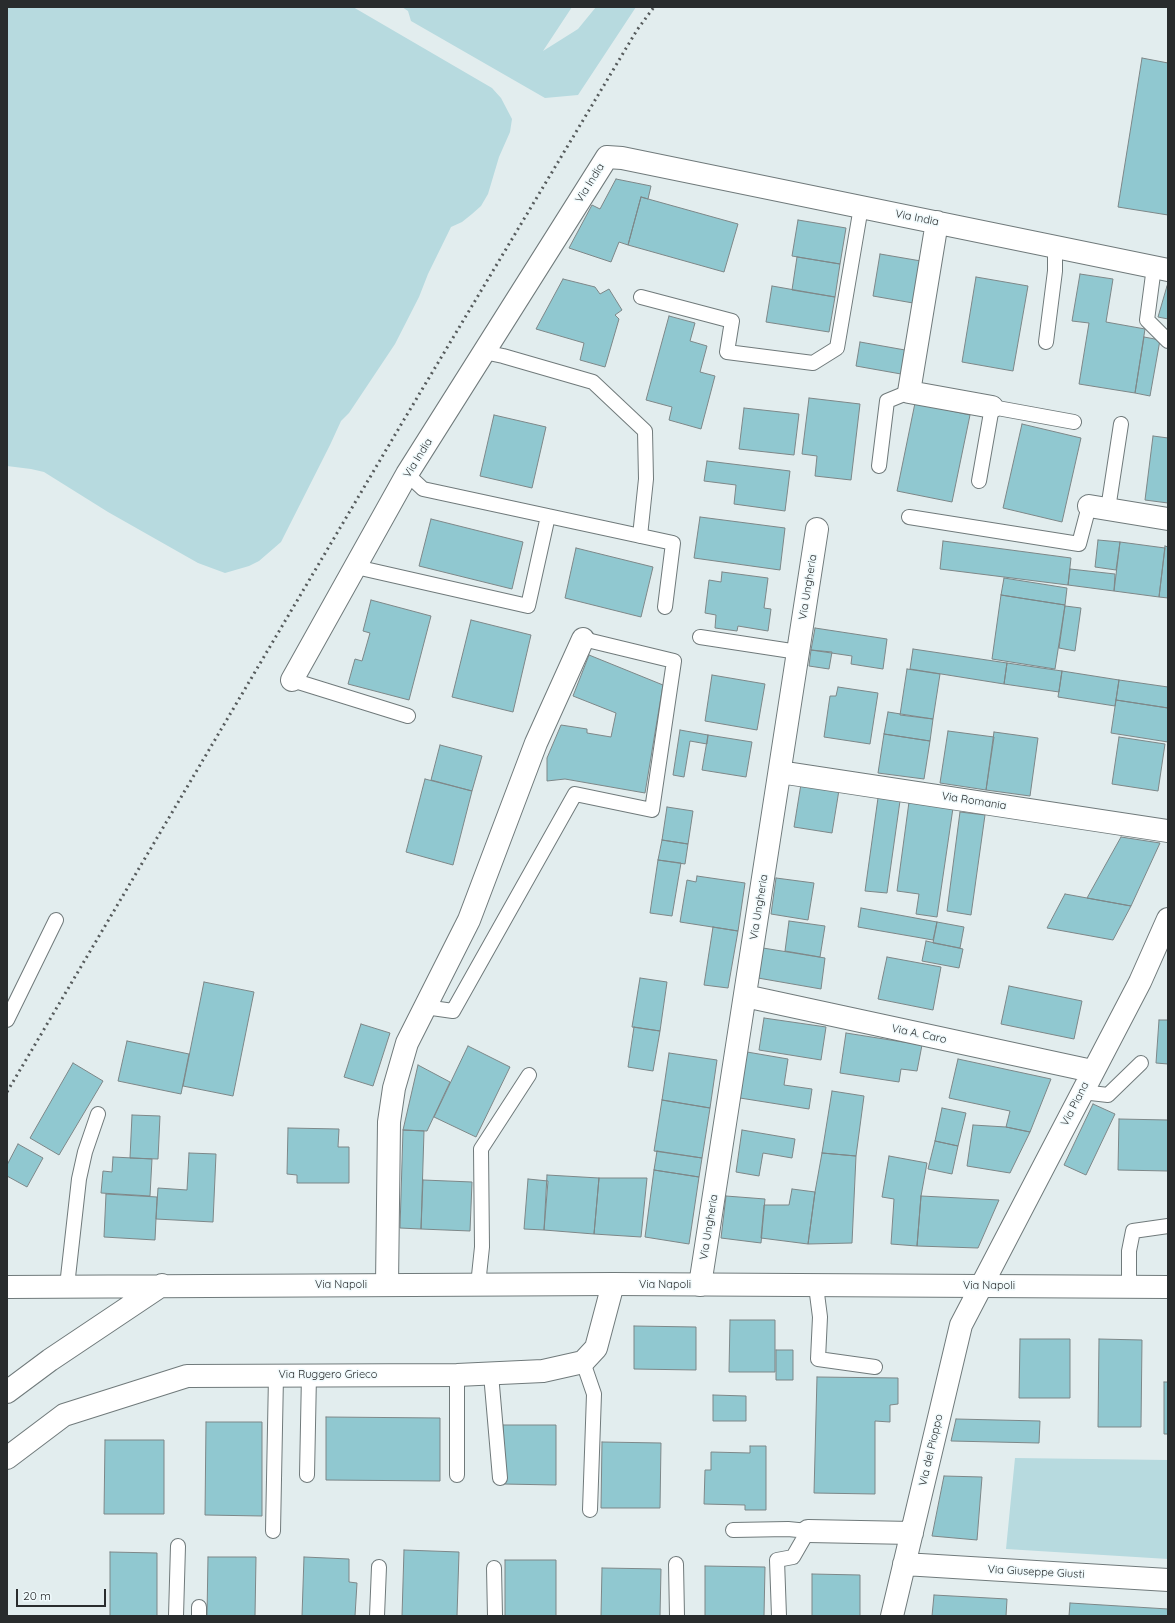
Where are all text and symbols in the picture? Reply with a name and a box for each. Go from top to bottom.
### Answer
street label: Via India [573,161,607,205]
street label: Via India [894,207,940,229]
street label: Via India [401,436,435,480]
street label: Via Ungheria [796,553,820,621]
street label: Via Romania [941,789,1007,813]
street label: Via Ungheria [747,873,771,941]
street label: Via A. Caro [890,1022,948,1046]
street label: Via Piana [1058,1080,1092,1128]
street label: Via Ungheria [697,1193,721,1261]
street label: Via Napoli [315,1278,367,1292]
street label: Via Napoli [639,1278,691,1292]
street label: Via Napoli [963,1279,1015,1293]
street label: Via Ruggero Grieco [279,1368,377,1382]
street label: Via del Pioppo [916,1413,946,1487]
street label: Via Giuseppe Giusti [987,1563,1085,1581]
scale bar [18,1581,108,1607]
text: 20 m [23,1588,51,1603]

